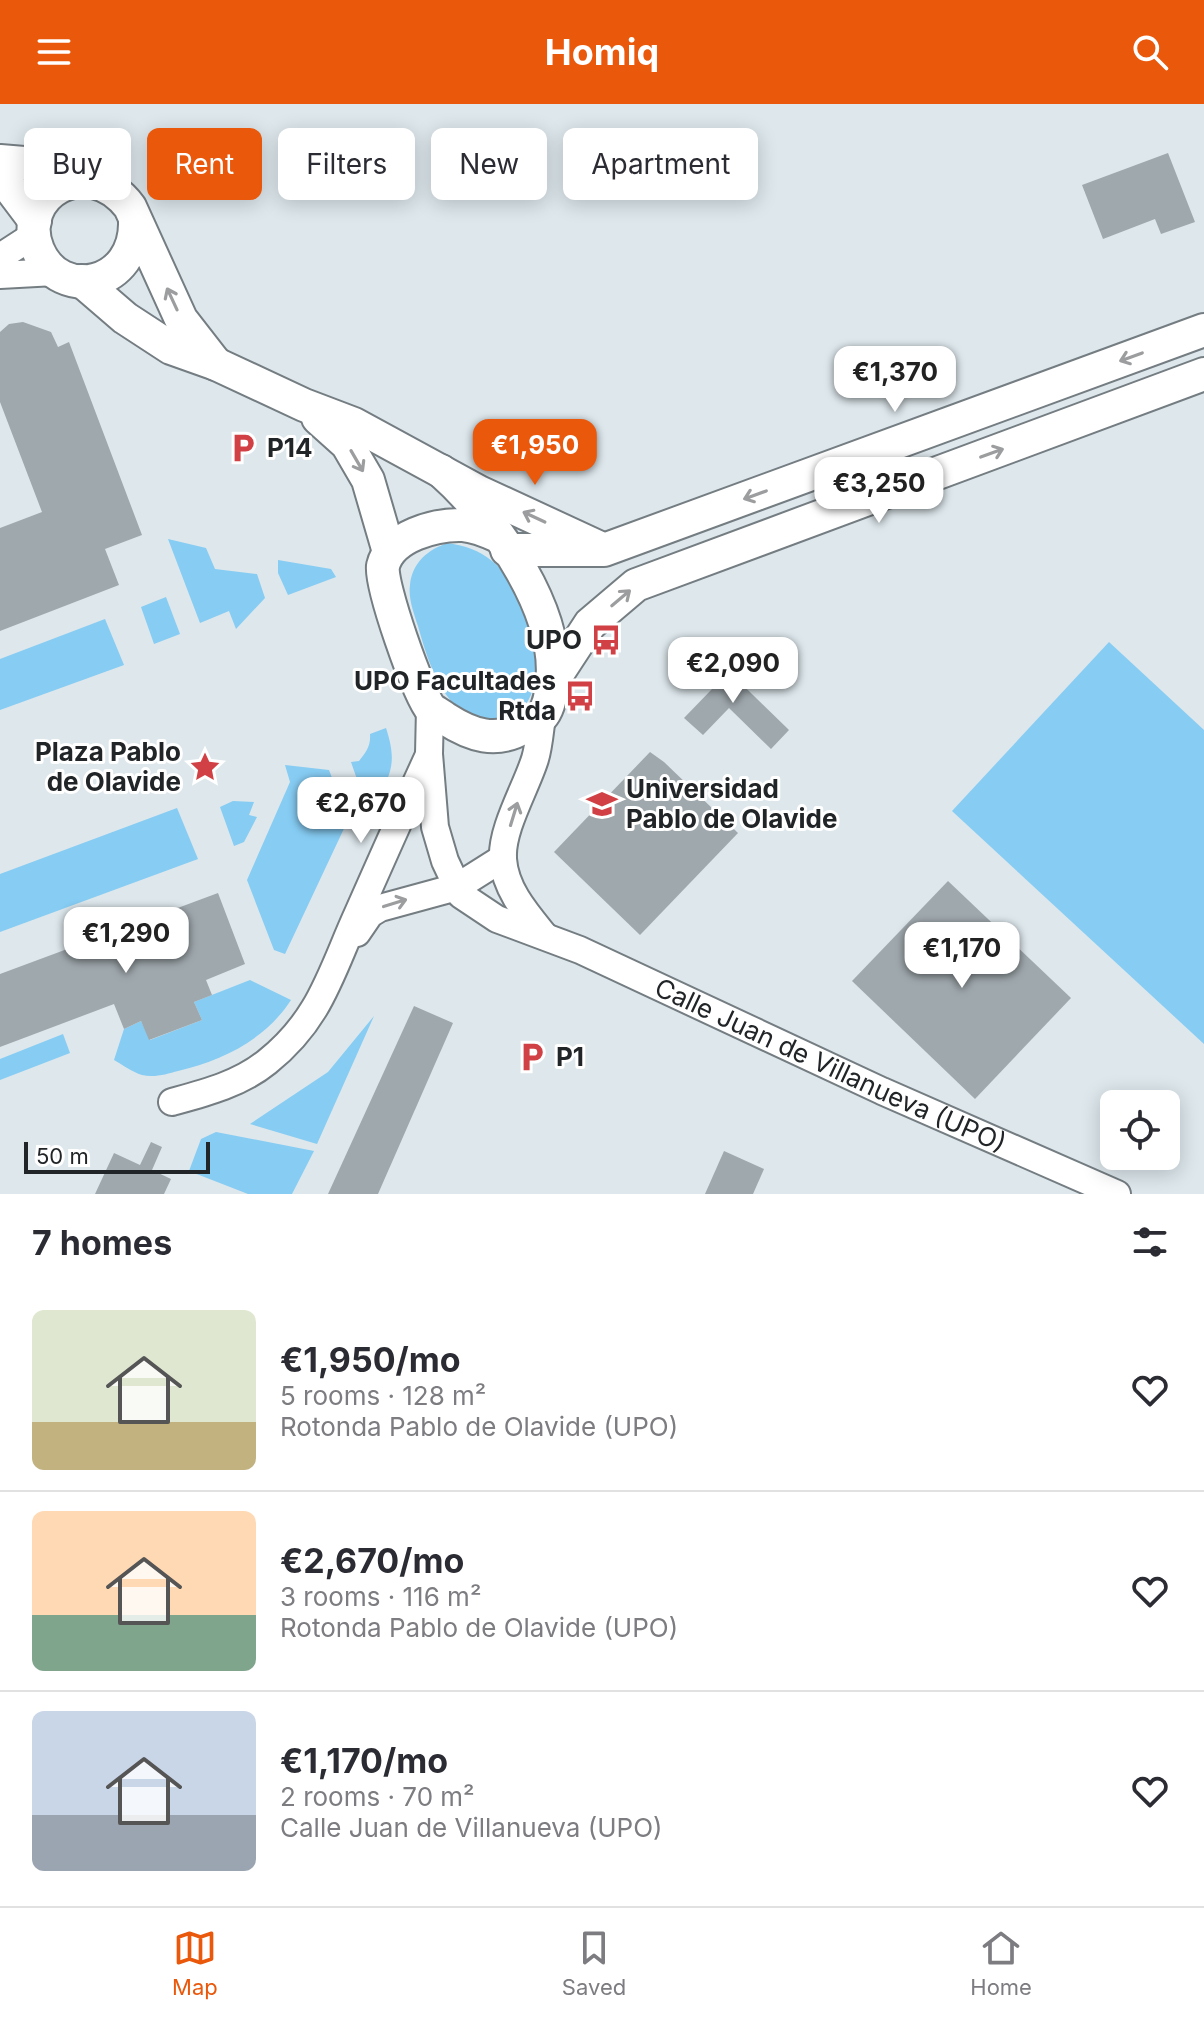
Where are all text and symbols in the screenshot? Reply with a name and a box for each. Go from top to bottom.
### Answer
icon: menu [32,30,76,74]
text: Homiq [545,30,659,74]
icon: search [1128,30,1172,74]
chip: Buy [24,128,131,200]
chip: Rent [147,128,262,200]
chip: Filters [278,128,415,200]
chip: New [431,128,547,200]
chip: Apartment [563,128,758,200]
one-way arrow [164,288,179,312]
pin: €1,370 [830,346,960,414]
one-way arrow [1119,351,1144,365]
text: €1,370 [852,356,938,387]
pin: €1,950 [470,419,600,487]
text: €1,950 [491,429,579,460]
parking icon: P14 [226,431,260,465]
place label: P14 [267,432,313,463]
one-way arrow [979,445,1004,459]
one-way arrow [350,449,365,473]
pin: €3,250 [814,457,944,525]
text: €3,250 [832,467,926,498]
one-way arrow [743,488,768,503]
one-way arrow [522,509,546,524]
one-way arrow [610,589,630,607]
bus stop icon: UPO [589,623,623,657]
place label: UPO [526,624,582,655]
pin: €2,090 [668,637,798,705]
text: €2,090 [686,647,780,678]
place label: UPO Facultades Rtda [354,665,556,726]
bus stop icon: UPO Facultades Rtda [563,679,597,713]
place label: Plaza Pablo de Olavide [35,736,181,797]
place icon: Plaza Pablo de Olavide [188,750,222,784]
place label: Universidad Pablo de Olavide [626,773,837,834]
pin: €2,670 [296,777,426,845]
text: €2,670 [315,787,407,818]
school or university icon: Universidad Pablo de Olavide [585,787,619,821]
one-way arrow [507,802,522,827]
one-way arrow [382,895,408,910]
pin: €1,290 [61,907,191,975]
text: €1,290 [82,917,170,948]
pin: €1,170 [897,922,1027,990]
text: €1,170 [923,932,1001,963]
street label: Calle Juan de Villanueva (UPO) [650,971,1011,1159]
parking icon: P1 [515,1040,549,1074]
place label: P1 [556,1041,584,1072]
map controls [1100,1090,1180,1170]
button: locate [1100,1090,1180,1170]
scale bar [24,1138,210,1174]
text: 50 m [36,1143,89,1169]
icon: filters [1128,1220,1172,1264]
text: 7 homes [32,1222,172,1263]
text: €1,950/mo [280,1339,461,1380]
icon: home [96,1342,192,1438]
icon: heart [1128,1368,1172,1412]
text: 5 rooms · 128 m² [280,1380,486,1411]
text: Rotonda Pablo de Olavide (UPO) [280,1411,678,1442]
text: €2,670/mo [280,1540,464,1581]
icon: home [96,1543,192,1639]
icon: heart [1128,1569,1172,1613]
text: 3 rooms · 116 m² [280,1581,481,1612]
text: Rotonda Pablo de Olavide (UPO) [280,1612,678,1643]
text: €1,170/mo [280,1740,448,1781]
icon: home [96,1743,192,1839]
icon: heart [1128,1769,1172,1813]
text: 2 rooms · 70 m² [280,1781,475,1812]
text: Calle Juan de Villanueva (UPO) [280,1812,663,1843]
tab: Map [172,1926,218,2000]
tab: Saved [562,1926,626,2000]
tab: Home [970,1926,1032,2000]

